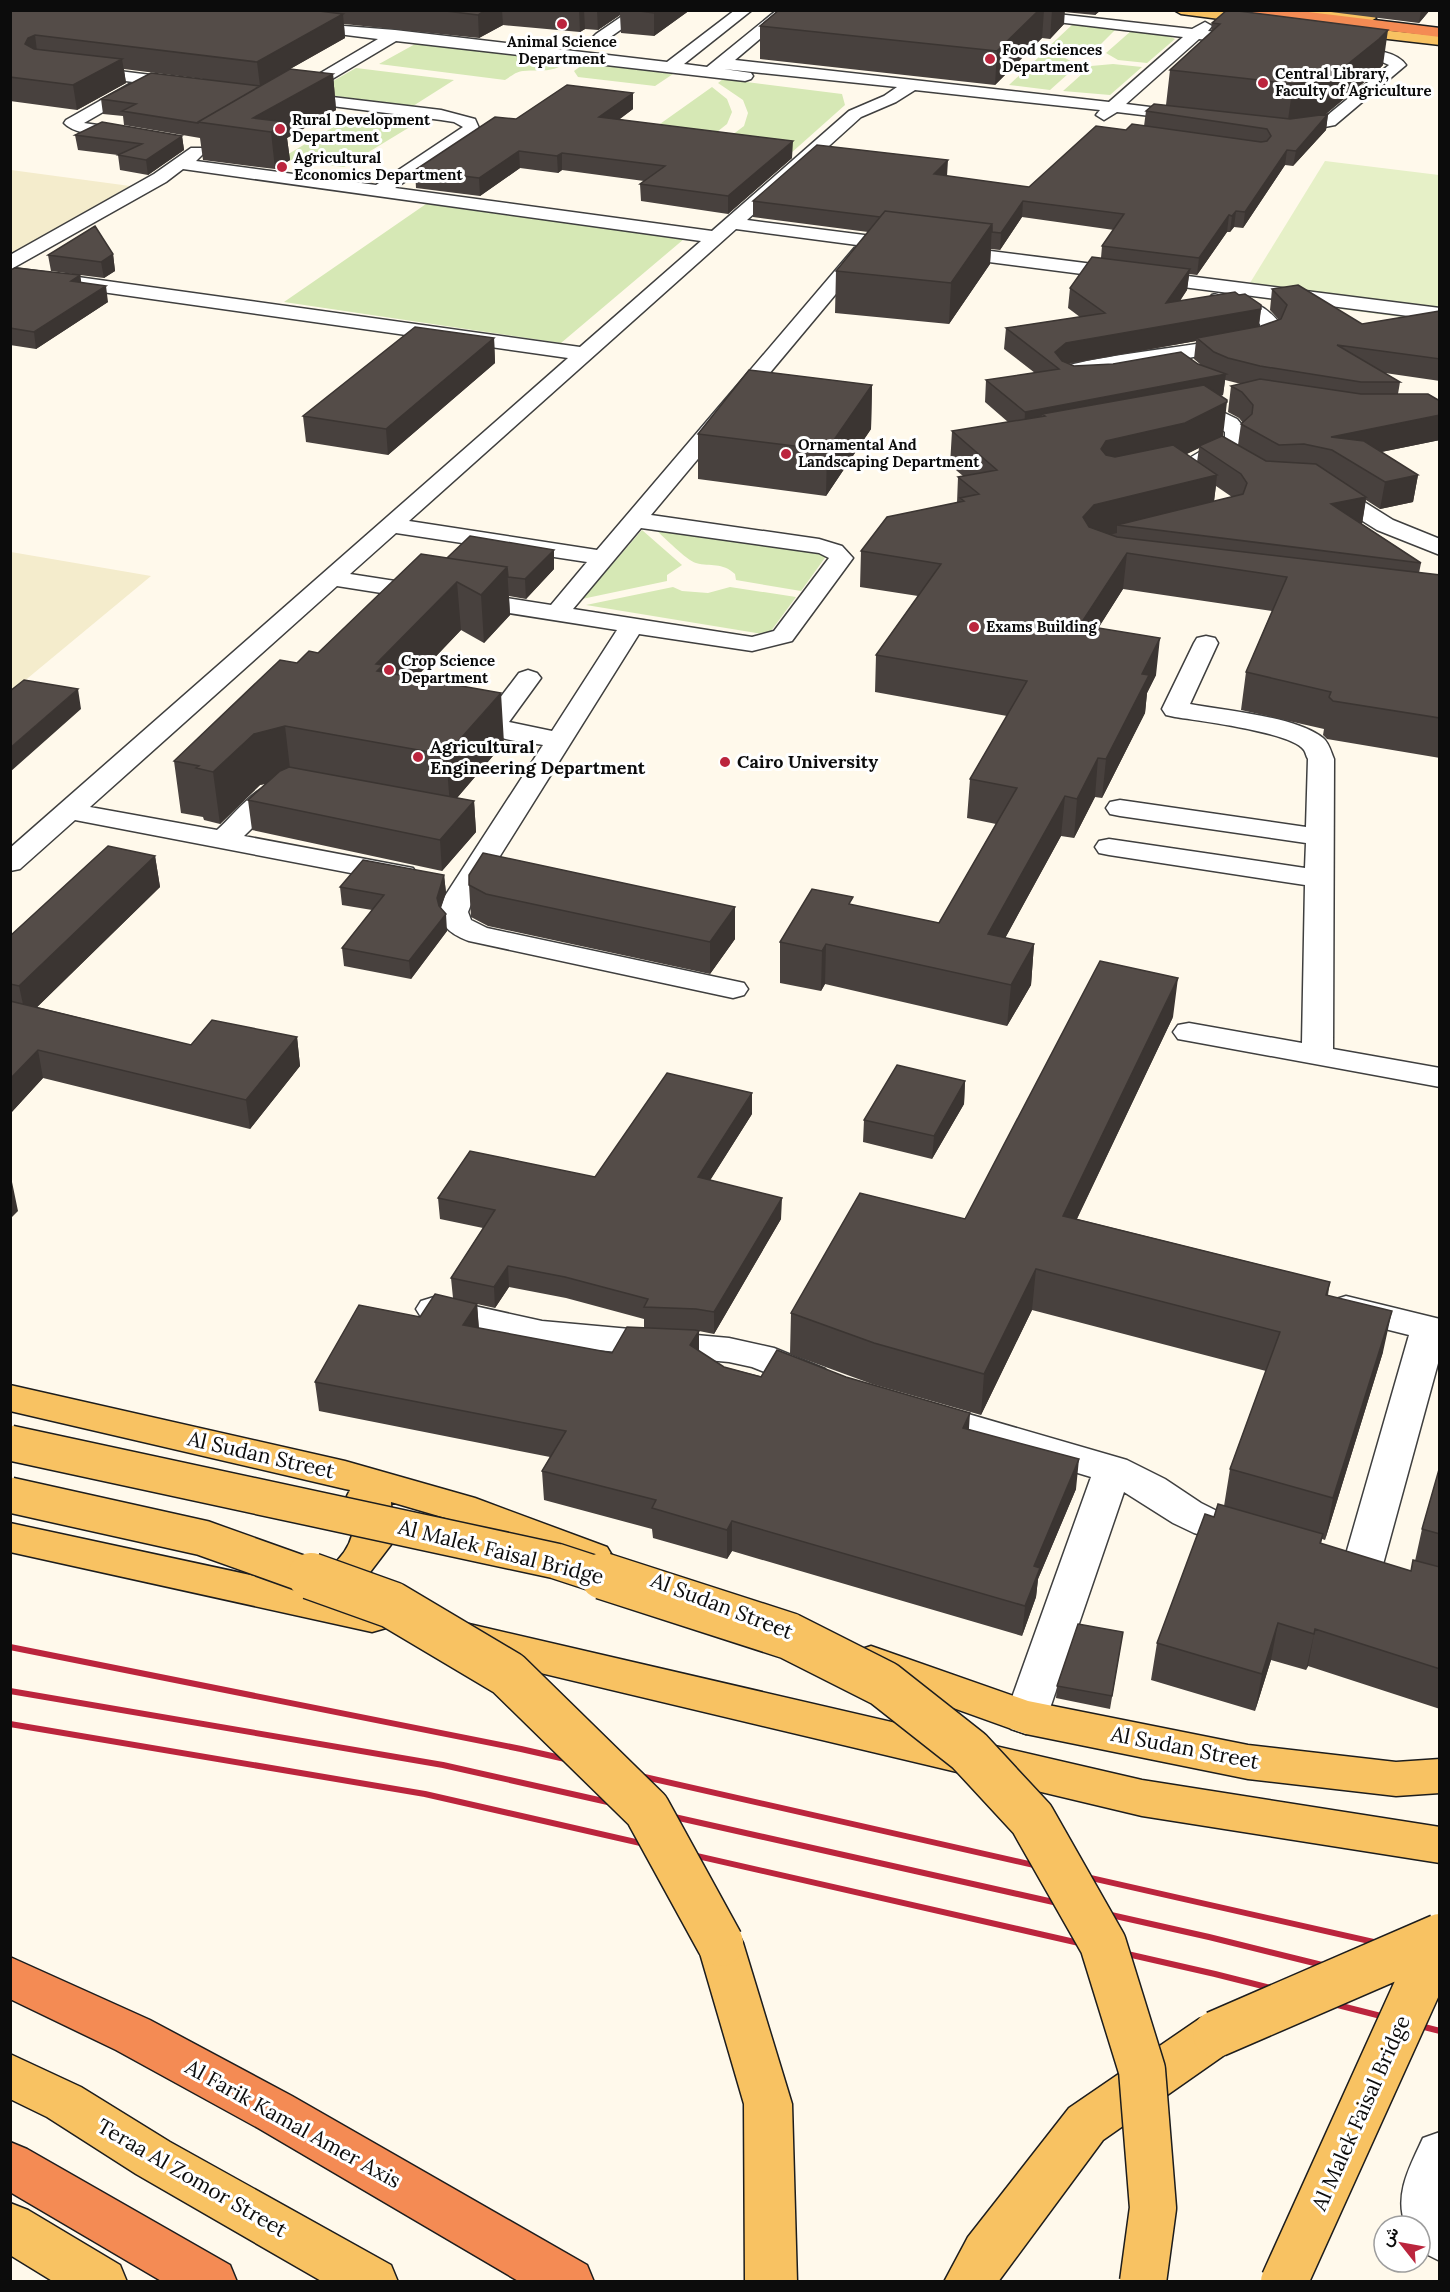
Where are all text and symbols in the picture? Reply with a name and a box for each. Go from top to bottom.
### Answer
marker: Animal Science Department [555,17,569,31]
place label: Animal Science Department [507,32,617,68]
place label: Food Sciences Department [1002,40,1102,76]
marker: Food Sciences Department [983,52,997,66]
place label: Central Library, Faculty of Agriculture [1275,64,1431,100]
marker: Central Library, Faculty of Agriculture [1256,76,1270,90]
place label: Rural Development Department [292,110,431,146]
marker: Rural Development Department [273,122,287,136]
place label: Agricultural Economics Department [294,148,463,184]
marker: Agricultural Economics Department [275,160,289,174]
place label: Ornamental And Landscaping Department [798,435,980,471]
marker: Ornamental And Landscaping Department [779,447,793,461]
place label: Exams Building [986,617,1098,636]
marker: Exams Building [967,620,981,634]
place label: Crop Science Department [401,651,495,687]
marker: Crop Science Department [382,663,396,677]
place label: Agricultural Engineering Department [430,735,646,779]
marker: Agricultural Engineering Department [411,750,425,764]
place label: Cairo University [737,750,878,773]
marker: Cairo University [718,755,732,769]
street label: Al Sudan Street [184,1424,338,1485]
street label: Al Malek Faisal Bridge [395,1513,607,1590]
street label: Al Sudan Street [646,1566,798,1645]
street label: Al Sudan Street [1108,1720,1262,1775]
street label: Al Malek Faisal Bridge [1305,2011,1416,2216]
street label: Al Farik Kamal Amer Axis [180,2053,406,2194]
street label: Teraa Al Zomor Street [93,2112,293,2243]
north arrow [1372,2214,1432,2274]
text: ش [1376,2223,1403,2250]

